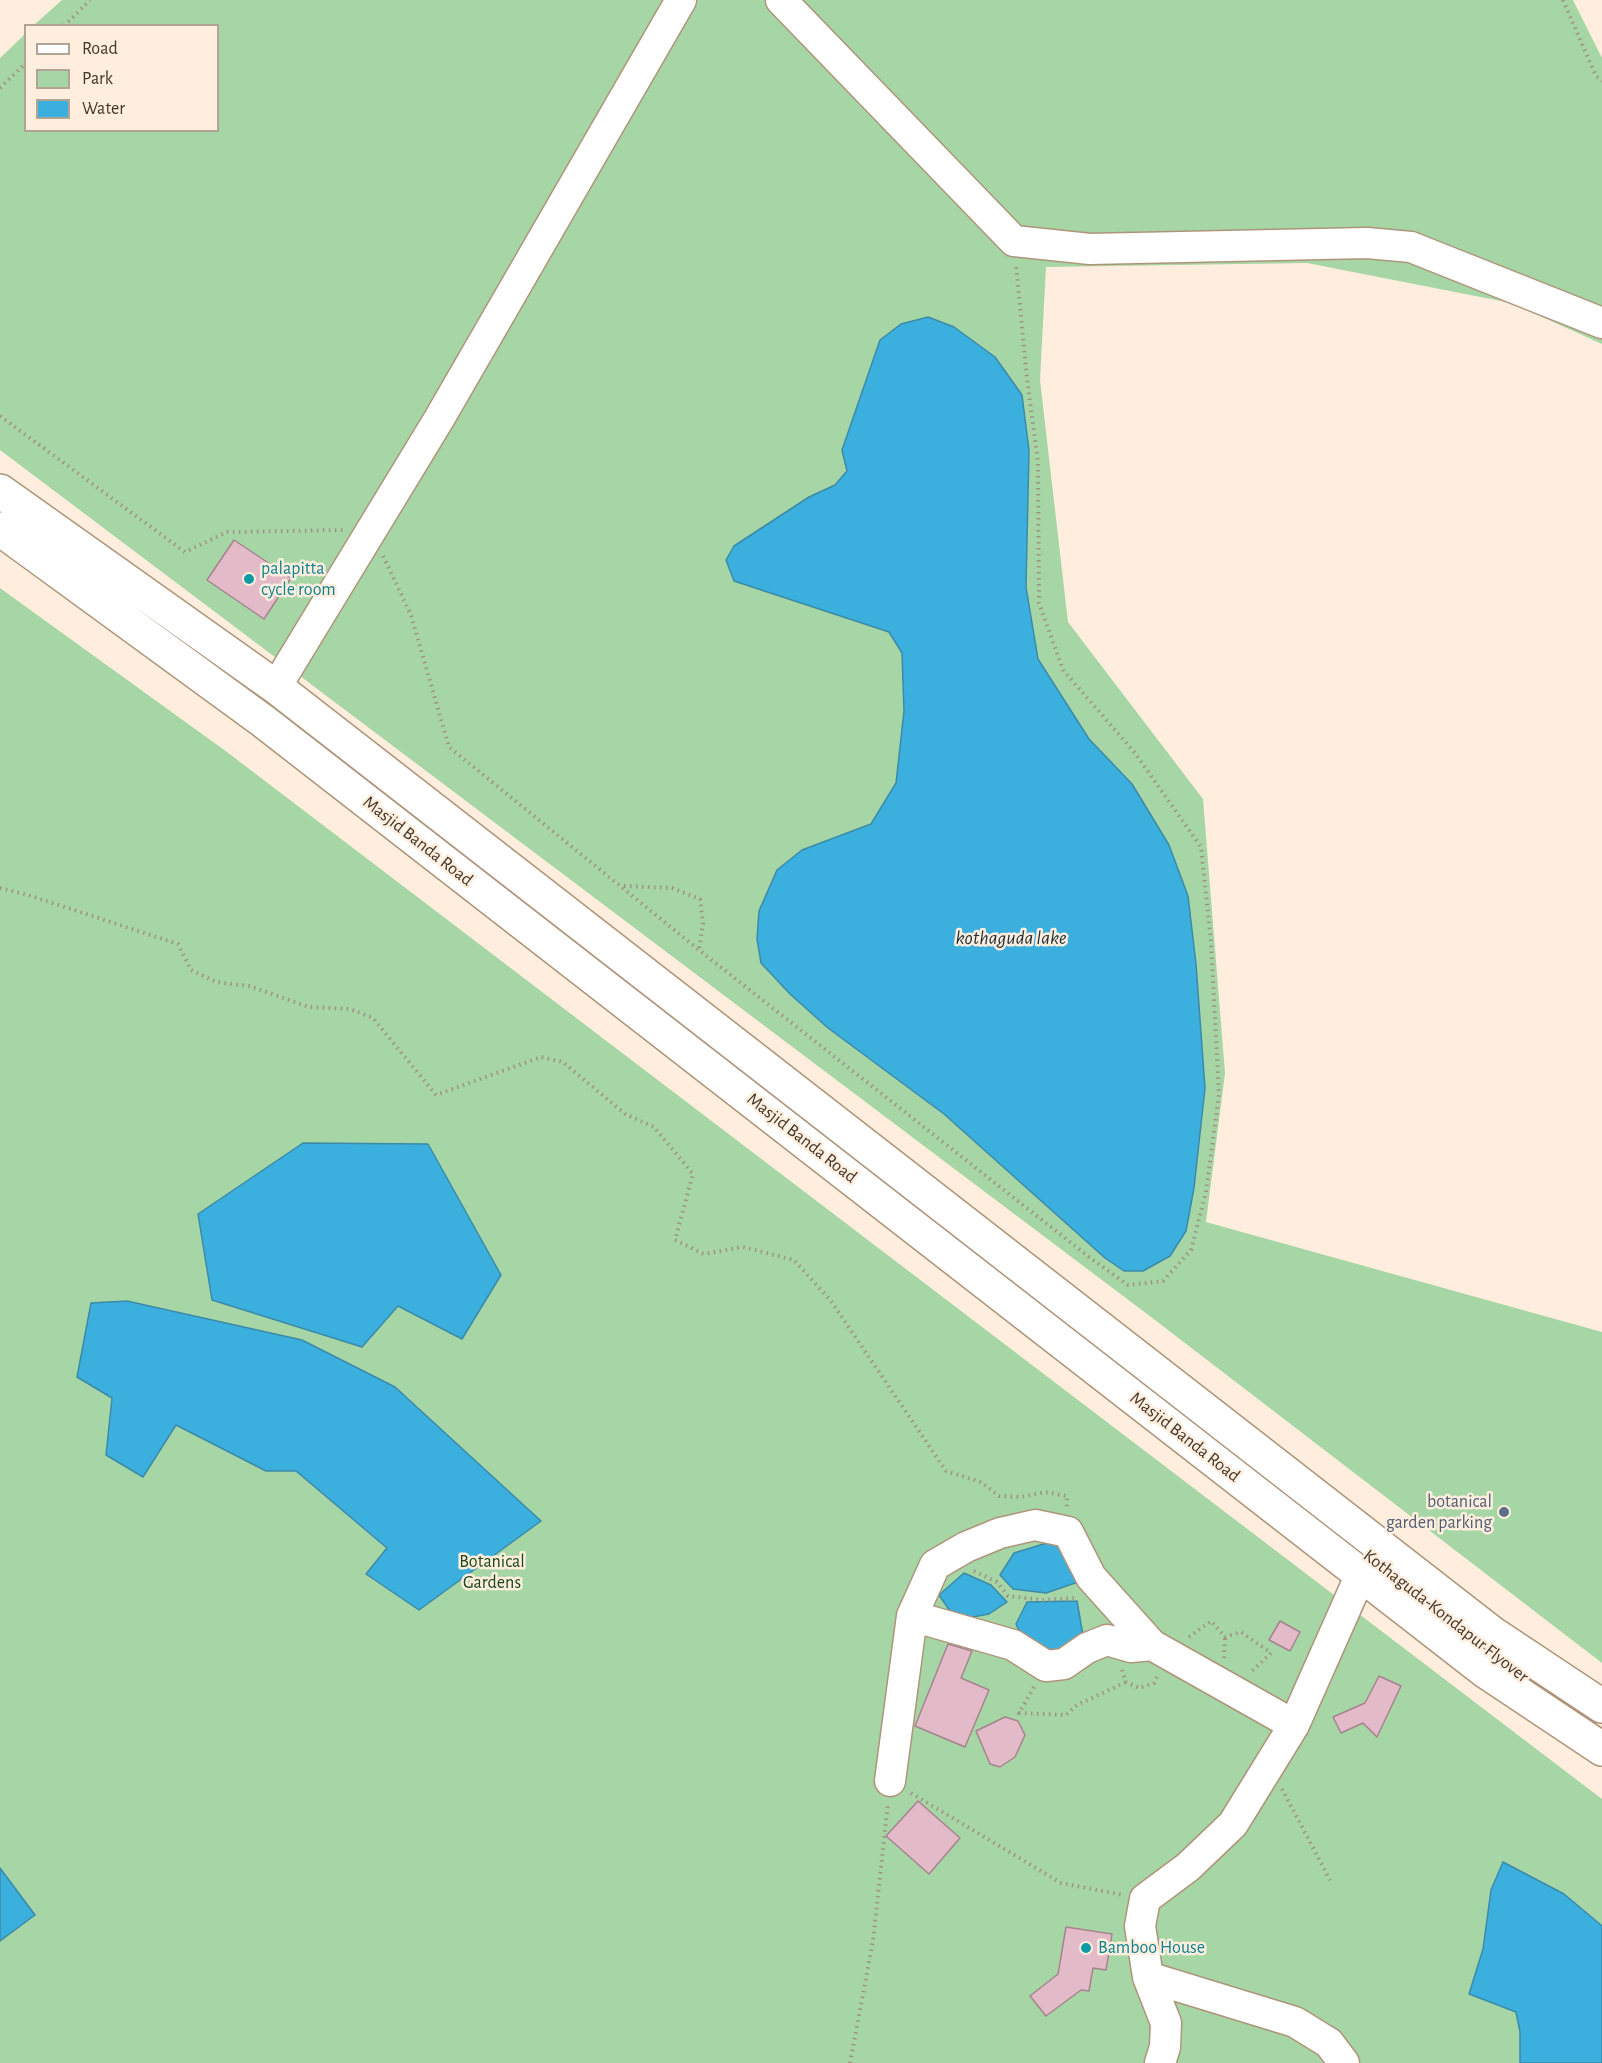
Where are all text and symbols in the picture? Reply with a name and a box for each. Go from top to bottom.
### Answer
legend [24,24,219,132]
text: Road [82,40,118,58]
text: Park [82,70,113,88]
text: Water [82,100,125,118]
place label: palapitta cycle room [261,558,336,600]
marker: palapitta cycle room [242,572,256,586]
street label: Masjid Banda Road [359,791,477,891]
water label: kothaguda lake [955,926,1067,950]
street label: Masjid Banda Road [743,1088,861,1188]
street label: Masjid Banda Road [1126,1387,1244,1487]
place label: botanical garden parking [1386,1491,1492,1534]
marker: botanical garden parking [1497,1505,1511,1519]
street label: Kothaguda-Kondapur Flyover [1359,1545,1533,1687]
park label: Botanical Gardens [459,1551,525,1594]
place label: Bamboo House [1098,1937,1205,1959]
marker: Bamboo House [1079,1941,1093,1955]

